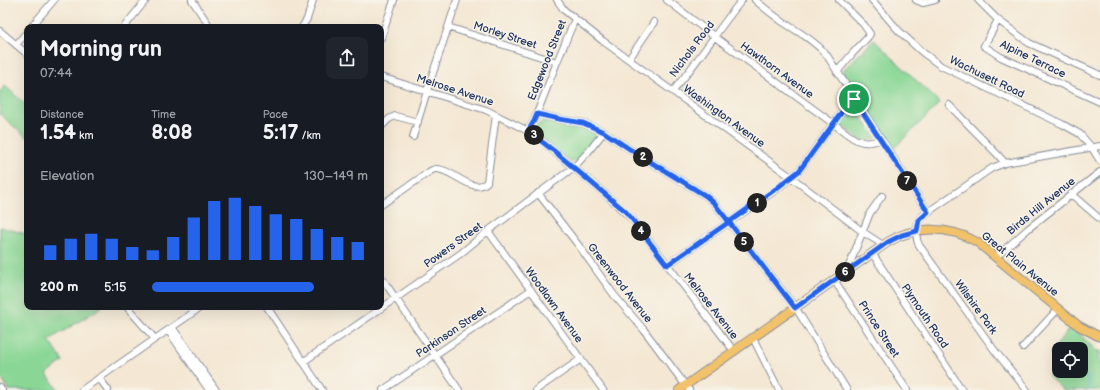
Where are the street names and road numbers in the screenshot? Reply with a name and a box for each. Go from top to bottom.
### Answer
street label: Edgewood Street [525,17,569,102]
street label: Morley Street [472,19,539,52]
street label: Nichols Road [667,19,717,79]
street label: Alpine Terrace [998,37,1069,81]
street label: Hawthorn Avenue [738,39,817,101]
street label: Wachusett Road [947,53,1027,101]
street label: Melrose Avenue [415,71,496,109]
street label: Washington Avenue [681,82,768,150]
street label: Birds Hill Avenue [1004,174,1078,237]
street label: Powers Street [421,219,485,271]
street label: Great Plain Avenue [979,229,1061,299]
street label: Greenwood Avenue [585,241,655,326]
street label: Woodlawn Avenue [522,265,586,346]
street label: Melrose Avenue [681,270,741,342]
street label: Wilshire Park [952,277,1000,337]
street label: Plymouth Road [899,281,951,351]
street label: Prince Street [856,298,902,360]
street label: Parkinson Street [413,303,489,360]

